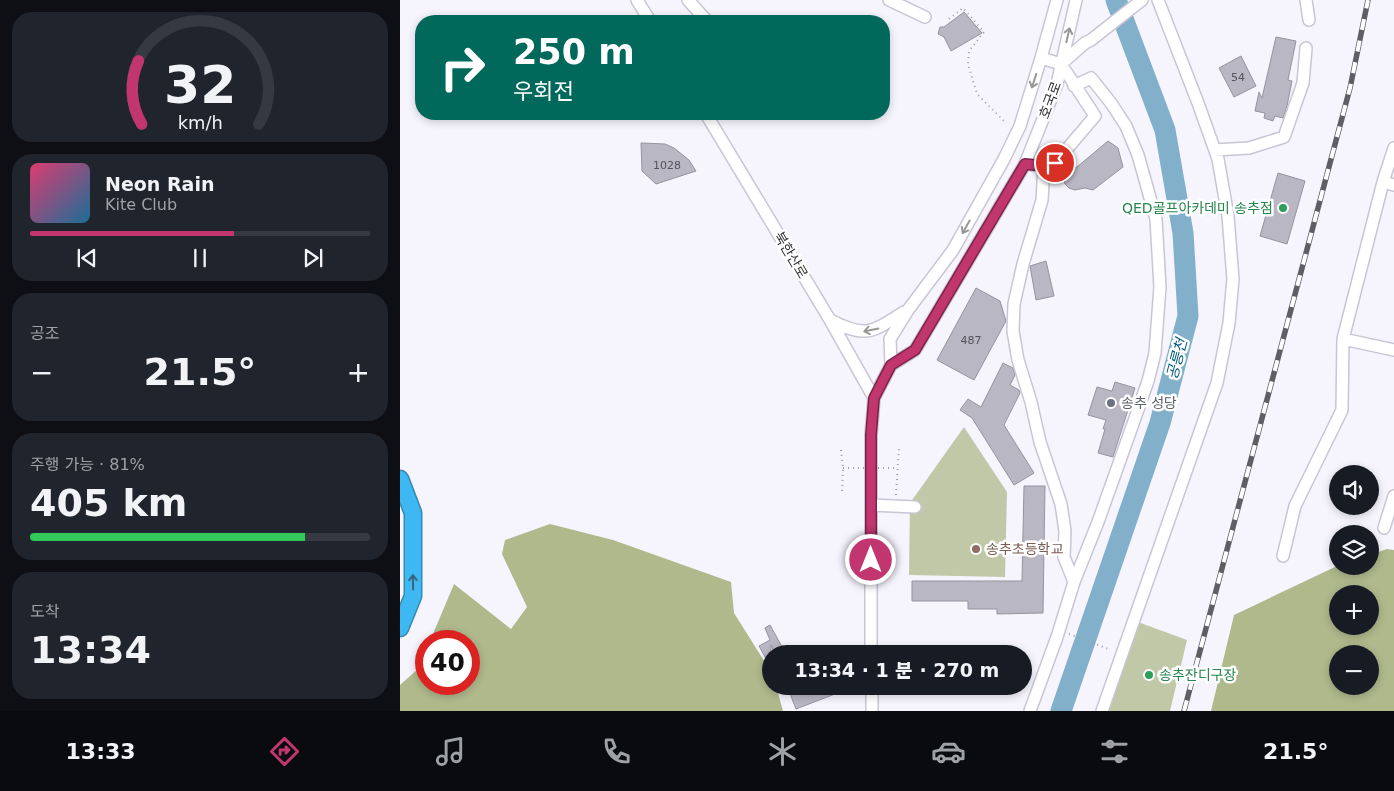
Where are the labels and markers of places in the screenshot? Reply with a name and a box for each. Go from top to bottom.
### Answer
pin [1034,142,1076,184]
place label: QED골프아카데미 송추점 [1122,200,1273,216]
marker: QED골프아카데미 송추점 [1277,202,1289,214]
place label: 송추 성당 [1121,395,1177,411]
marker: 송추 성당 [1105,397,1117,409]
place label: 송추초등학교 [986,541,1063,557]
marker: 송추초등학교 [970,543,982,555]
place label: 송추잔디구장 [1159,667,1236,683]
marker: 송추잔디구장 [1143,669,1155,681]

